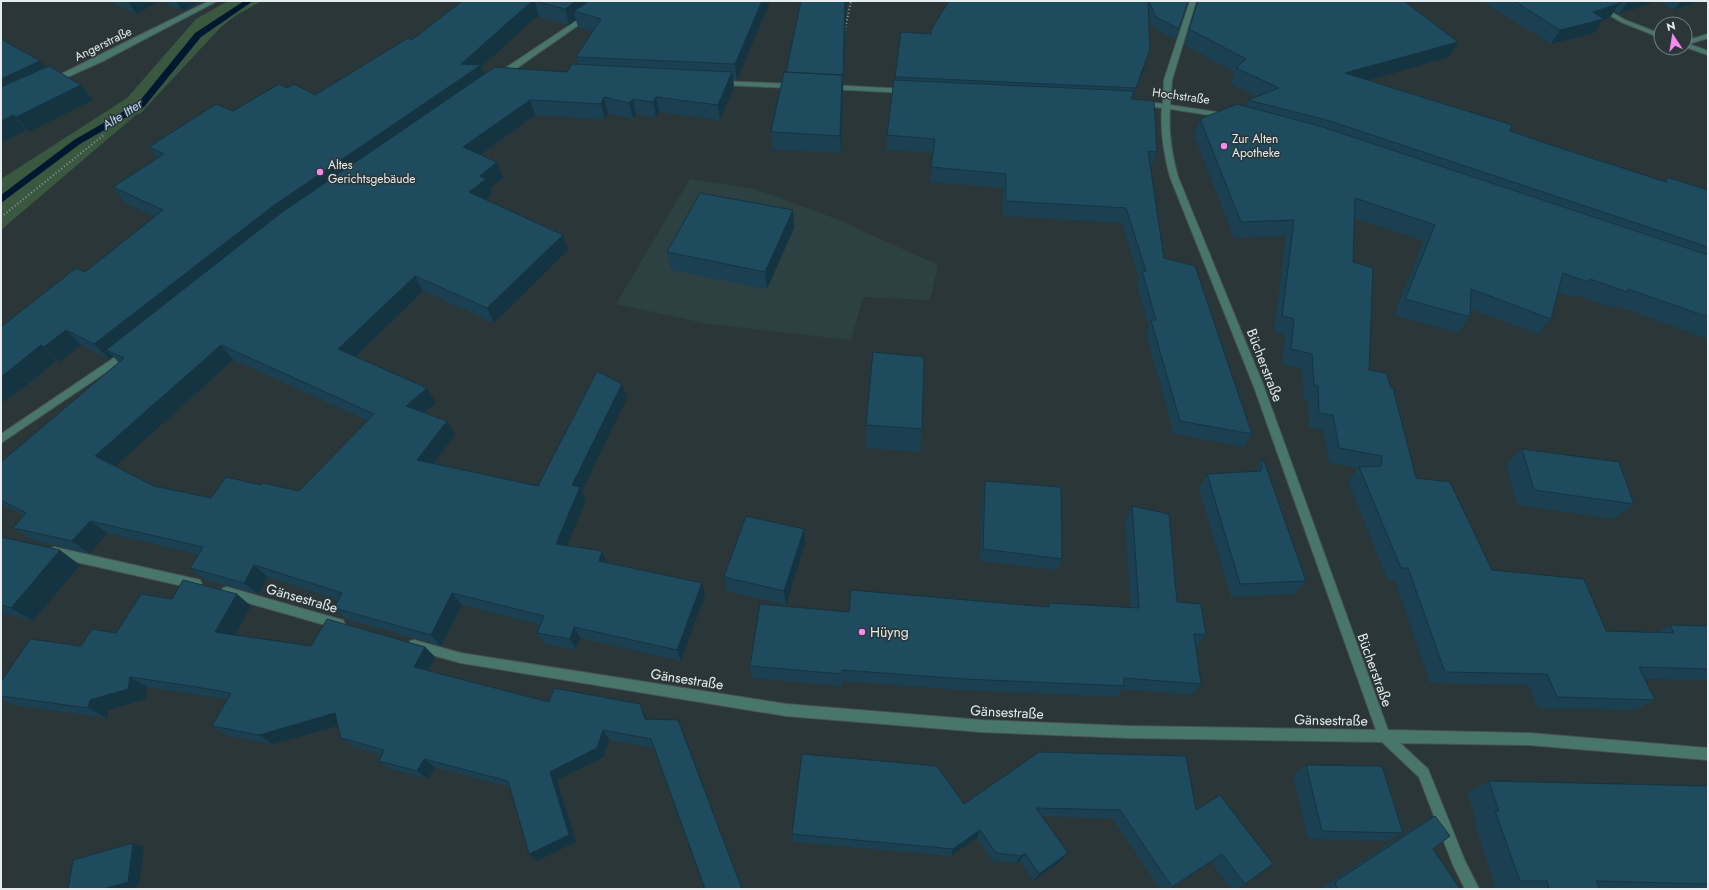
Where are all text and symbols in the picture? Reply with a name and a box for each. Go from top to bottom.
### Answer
north arrow [1653,16,1693,56]
text: N [1665,17,1677,35]
street label: Angerstraße [71,22,135,66]
street label: Hochstraße [1151,83,1211,109]
water label: Alte Itter [98,94,147,135]
place label: Zur Alten Apotheke [1232,130,1280,162]
marker: Zur Alten Apotheke [1219,141,1229,151]
place label: Altes Gerichtsgebäude [328,156,415,188]
marker: Altes Gerichtsgebäude [315,167,325,177]
street label: Bücherstraße [1242,326,1288,404]
street label: Gänsestraße [264,578,340,618]
place label: Hüyng [870,622,909,642]
marker: Hüyng [857,627,867,637]
street label: Bücherstraße [1352,630,1398,710]
street label: Gänsestraße [649,663,725,695]
street label: Gänsestraße [970,700,1044,724]
street label: Gänsestraße [1294,709,1368,731]

